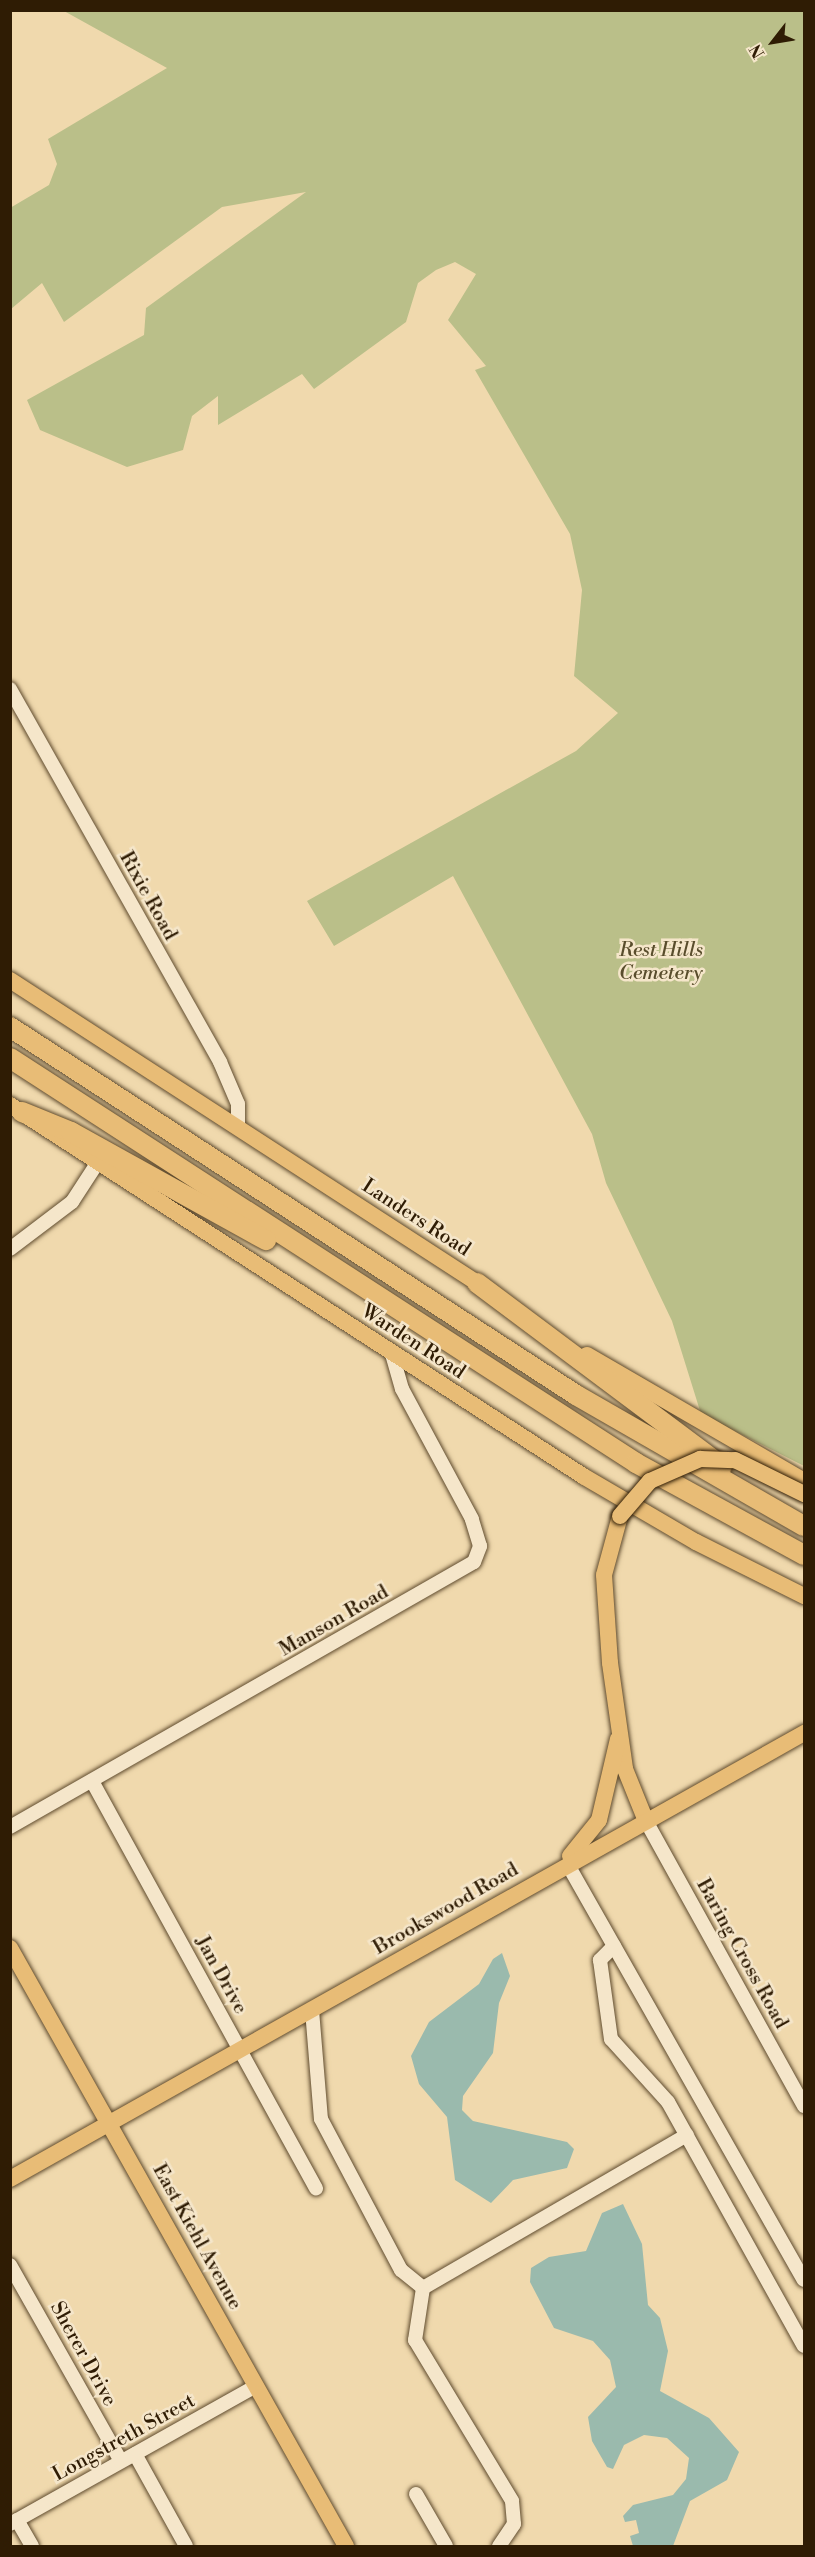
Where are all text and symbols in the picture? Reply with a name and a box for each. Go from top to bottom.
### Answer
north arrow [743,12,803,72]
text: N [746,41,769,62]
street label: Rixie Road [114,847,182,945]
park label: Rest Hills Cemetery [619,938,703,985]
street label: Landers Road [357,1174,475,1262]
street label: Warden Road [356,1299,470,1385]
street label: Manson Road [275,1580,393,1662]
street label: Brookswood Road [369,1858,523,1960]
street label: Baring Cross Road [691,1875,793,2033]
street label: Jan Drive [190,1932,252,2018]
street label: East Kiehl Avenue [147,2160,247,2314]
street label: Sherer Drive [44,2298,122,2410]
street label: Longstreth Street [49,2389,199,2487]

